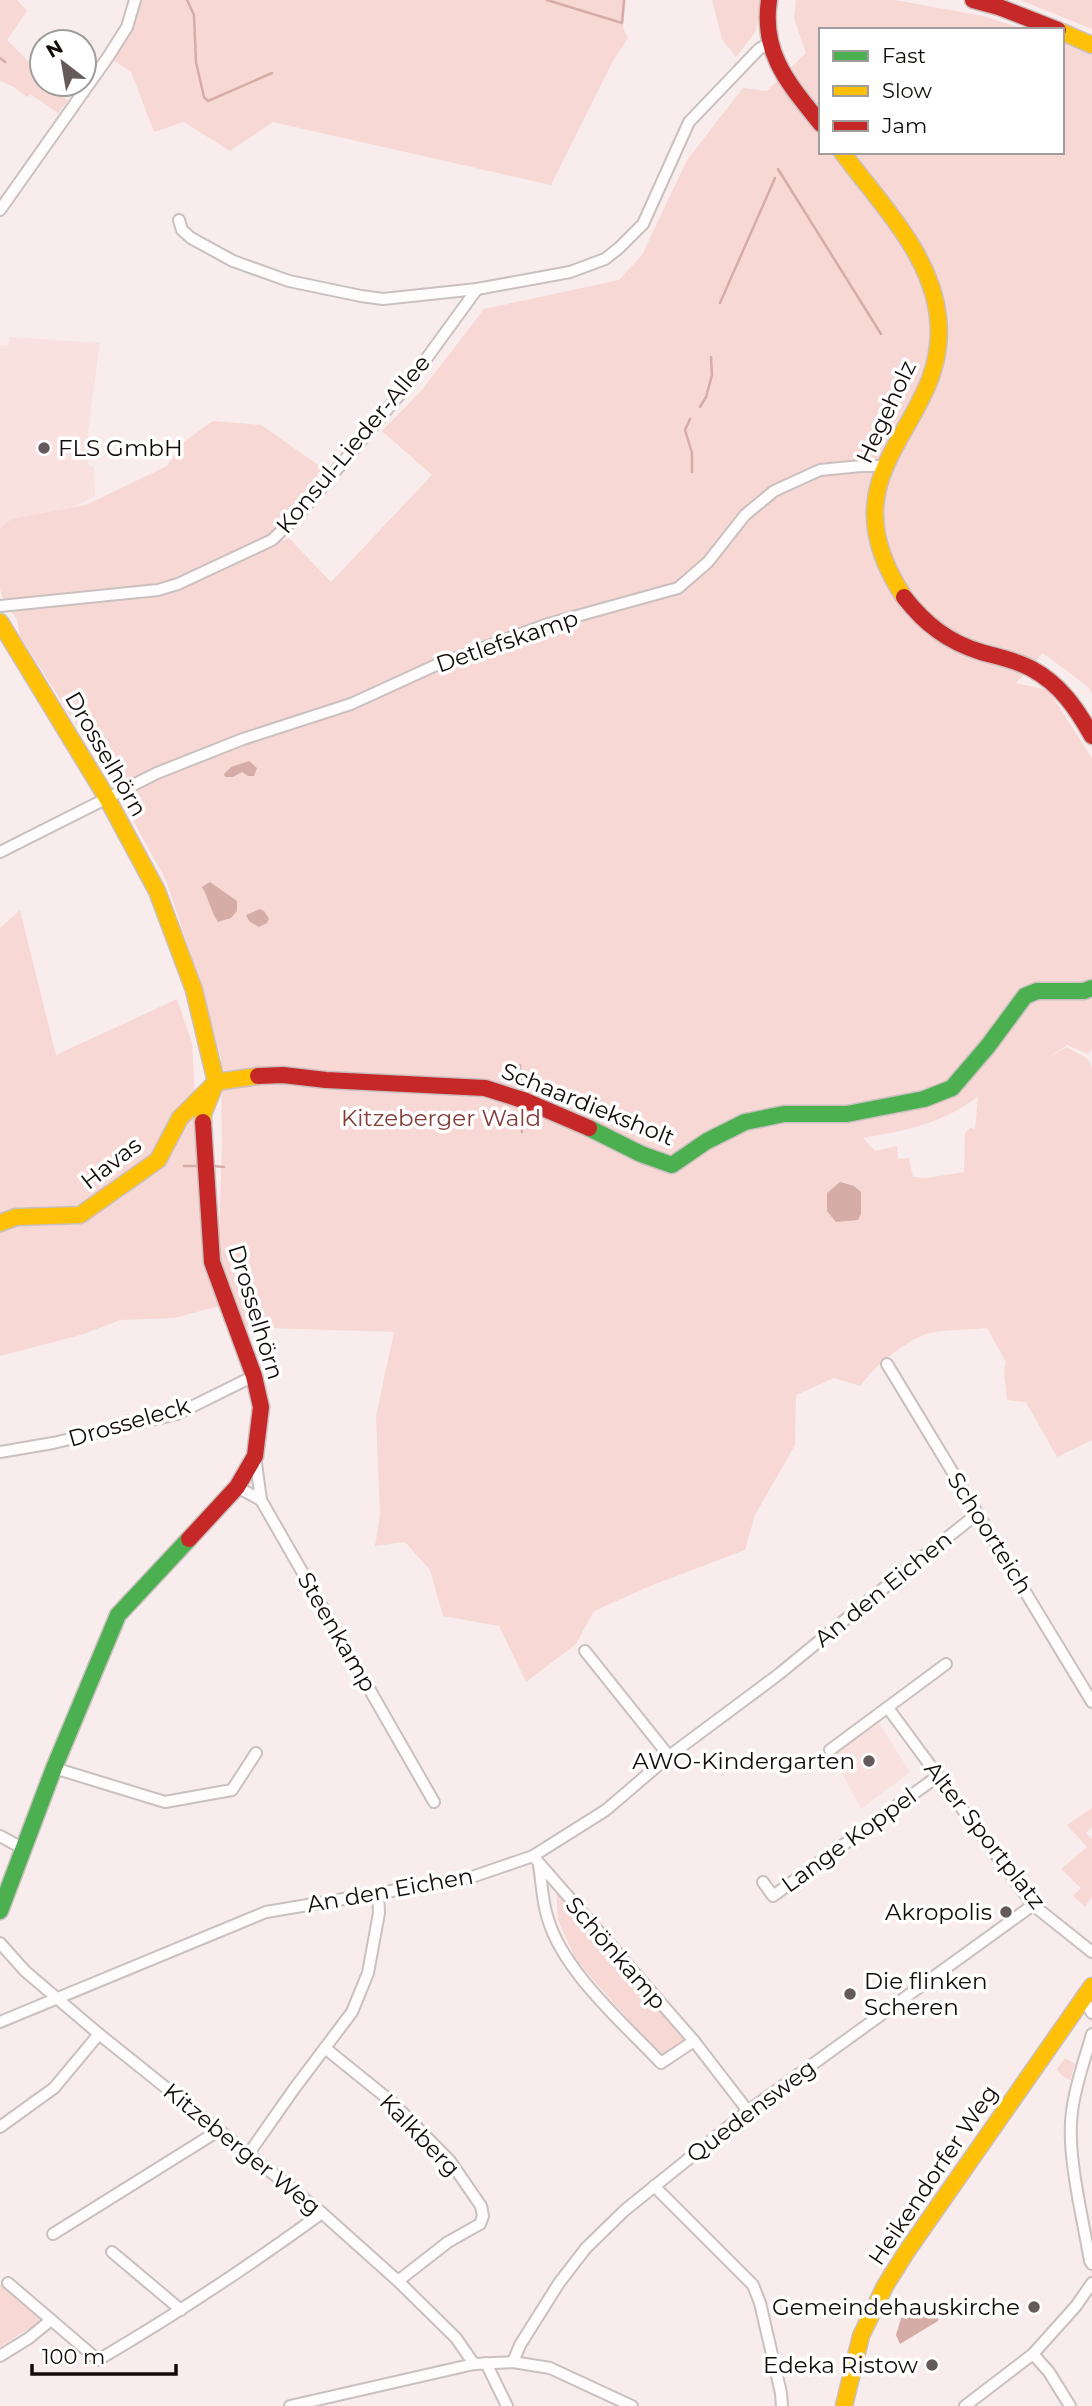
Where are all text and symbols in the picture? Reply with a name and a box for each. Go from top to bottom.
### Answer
north arrow [28,28,98,98]
legend [819,28,1064,154]
text: N [42,35,67,63]
text: Fast [882,43,926,68]
text: Slow [882,78,932,103]
text: Jam [881,113,927,138]
street label: Konsul-Lieder-Allee [270,349,436,539]
street label: Hegeholz [850,356,922,468]
place label: FLS GmbH [58,434,183,462]
marker: FLS GmbH [36,440,52,456]
street label: Detlefskamp [432,604,582,678]
street label: Drosselhörn [59,687,153,821]
street label: Schaardieksholt [497,1057,679,1151]
park label: Kitzeberger Wald [341,1104,541,1132]
street label: Havas [75,1131,147,1195]
street label: Drosselhörn [222,1241,290,1383]
street label: Drosseleck [65,1391,193,1453]
street label: Schoorteich [942,1467,1038,1599]
street label: An den Eichen [809,1525,957,1653]
street label: Steenkamp [292,1567,382,1697]
place label: AWO-Kindergarten [632,1747,855,1775]
marker: AWO-Kindergarten [861,1753,877,1769]
street label: Alter Sportplatz [919,1755,1051,1915]
street label: Lange Koppel [776,1782,922,1898]
street label: An den Eichen [305,1862,475,1918]
street label: Schönkamp [560,1891,672,2015]
place label: Akropolis [885,1898,992,1926]
marker: Akropolis [998,1904,1014,1920]
place label: Die flinken Scheren [864,1967,988,2021]
marker: Die flinken Scheren [842,1986,858,2002]
street label: Quedensweg [681,2053,821,2169]
street label: Kitzeberger Weg [158,2077,326,2221]
street label: Heikendorfer Weg [862,2080,1004,2270]
street label: Kalkberg [374,2088,466,2182]
place label: Gemeindehauskirche [772,2293,1020,2321]
marker: Gemeindehauskirche [1026,2299,1042,2315]
scale bar [32,2332,175,2376]
text: 100 m [42,2344,105,2369]
place label: Edeka Ristow [763,2351,919,2379]
marker: Edeka Ristow [924,2357,940,2373]

